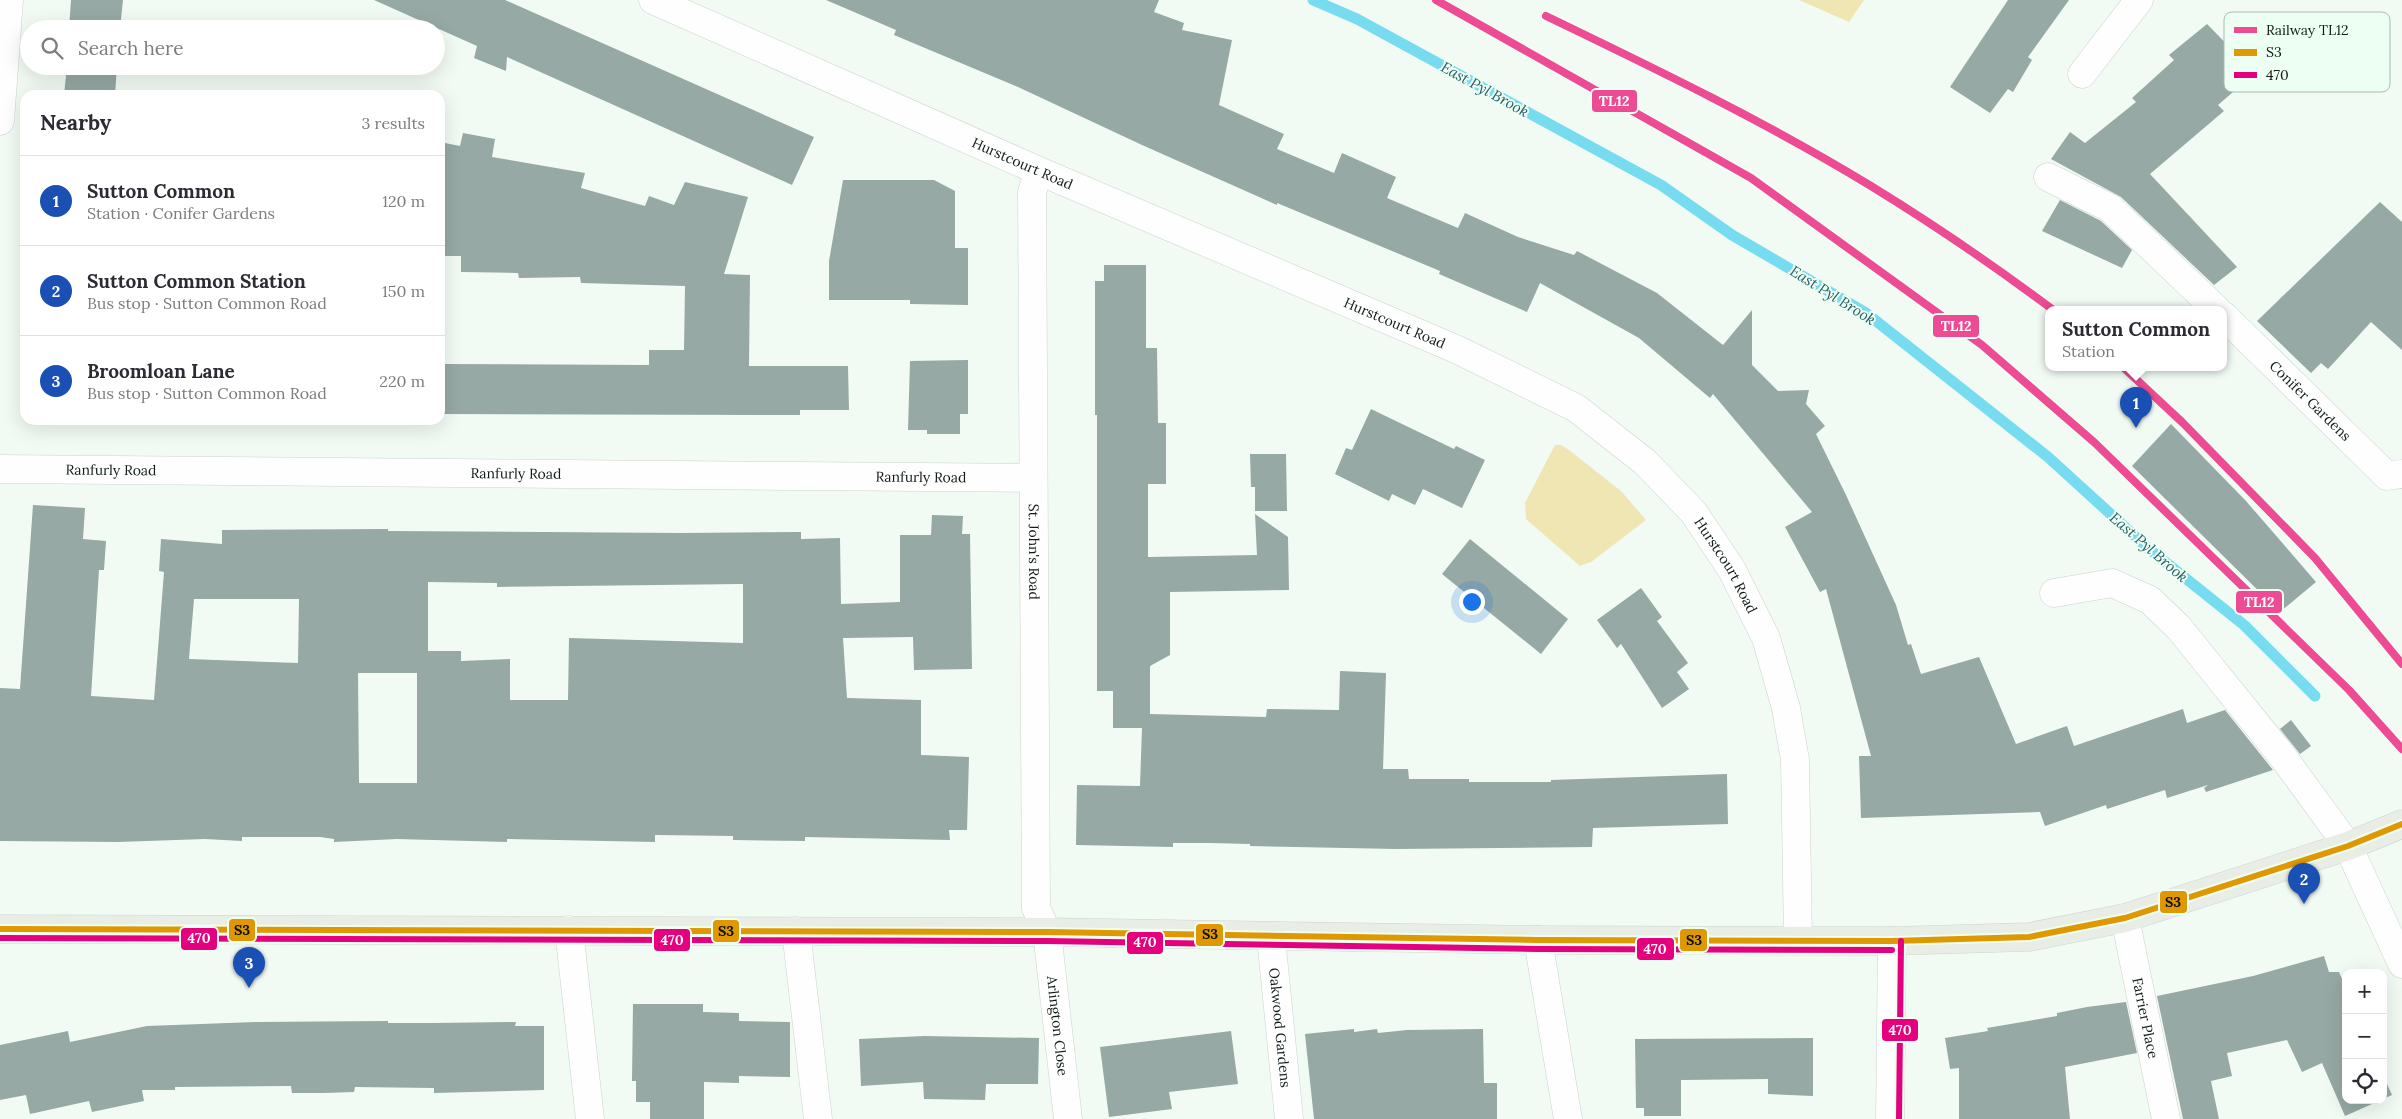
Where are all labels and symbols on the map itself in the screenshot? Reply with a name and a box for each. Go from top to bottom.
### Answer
legend [2224,12,2390,92]
text: Railway TL12 [2266,21,2349,39]
text: S3 [2266,43,2282,61]
water label: East Pyl Brook [1438,57,1532,121]
text: 470 [2266,66,2289,84]
line badge: TL12 [1591,89,1638,113]
text: TL12 [1599,92,1629,110]
street label: Hurstcourt Road [969,133,1076,193]
water label: East Pyl Brook [1787,261,1880,329]
street label: Hurstcourt Road [1341,293,1448,353]
line badge: TL12 [1932,314,1980,338]
text: TL12 [1941,317,1971,335]
street label: Conifer Gardens [2266,357,2355,445]
pin: 1 [2120,387,2152,428]
street label: Ranfurly Road [65,461,157,479]
street label: Ranfurly Road [470,464,562,483]
street label: Ranfurly Road [875,468,967,486]
street label: St. John's Road [1025,504,1043,600]
water label: East Pyl Brook [2106,508,2192,586]
street label: Hurstcourt Road [1690,514,1761,616]
your location [1459,589,1485,615]
line badge: TL12 [2235,590,2283,614]
text: TL12 [2244,593,2274,611]
pin: 2 [2288,863,2320,904]
line badge: S3 [2159,890,2188,914]
text: S3 [2165,893,2181,911]
line badge: S3 [228,918,256,942]
line badge: S3 [712,919,740,943]
text: S3 [234,921,250,939]
text: S3 [718,922,734,940]
line badge: S3 [1195,923,1224,947]
text: S3 [1202,925,1218,943]
line badge: 470 [180,927,218,951]
line badge: 470 [653,928,691,952]
line badge: S3 [1679,928,1708,952]
text: 470 [187,929,211,947]
text: 470 [660,931,684,949]
line badge: 470 [1126,931,1164,955]
text: S3 [1686,931,1702,949]
text: 470 [1133,933,1157,951]
line badge: 470 [1636,937,1675,961]
text: 470 [1643,940,1667,958]
pin: 3 [233,947,265,988]
street label: Oakwood Gardens [1265,967,1295,1088]
street label: Arlington Close [1043,974,1072,1077]
street label: Farrier Place [2128,976,2163,1060]
line badge: 470 [1881,1018,1919,1042]
text: 470 [1888,1021,1912,1039]

